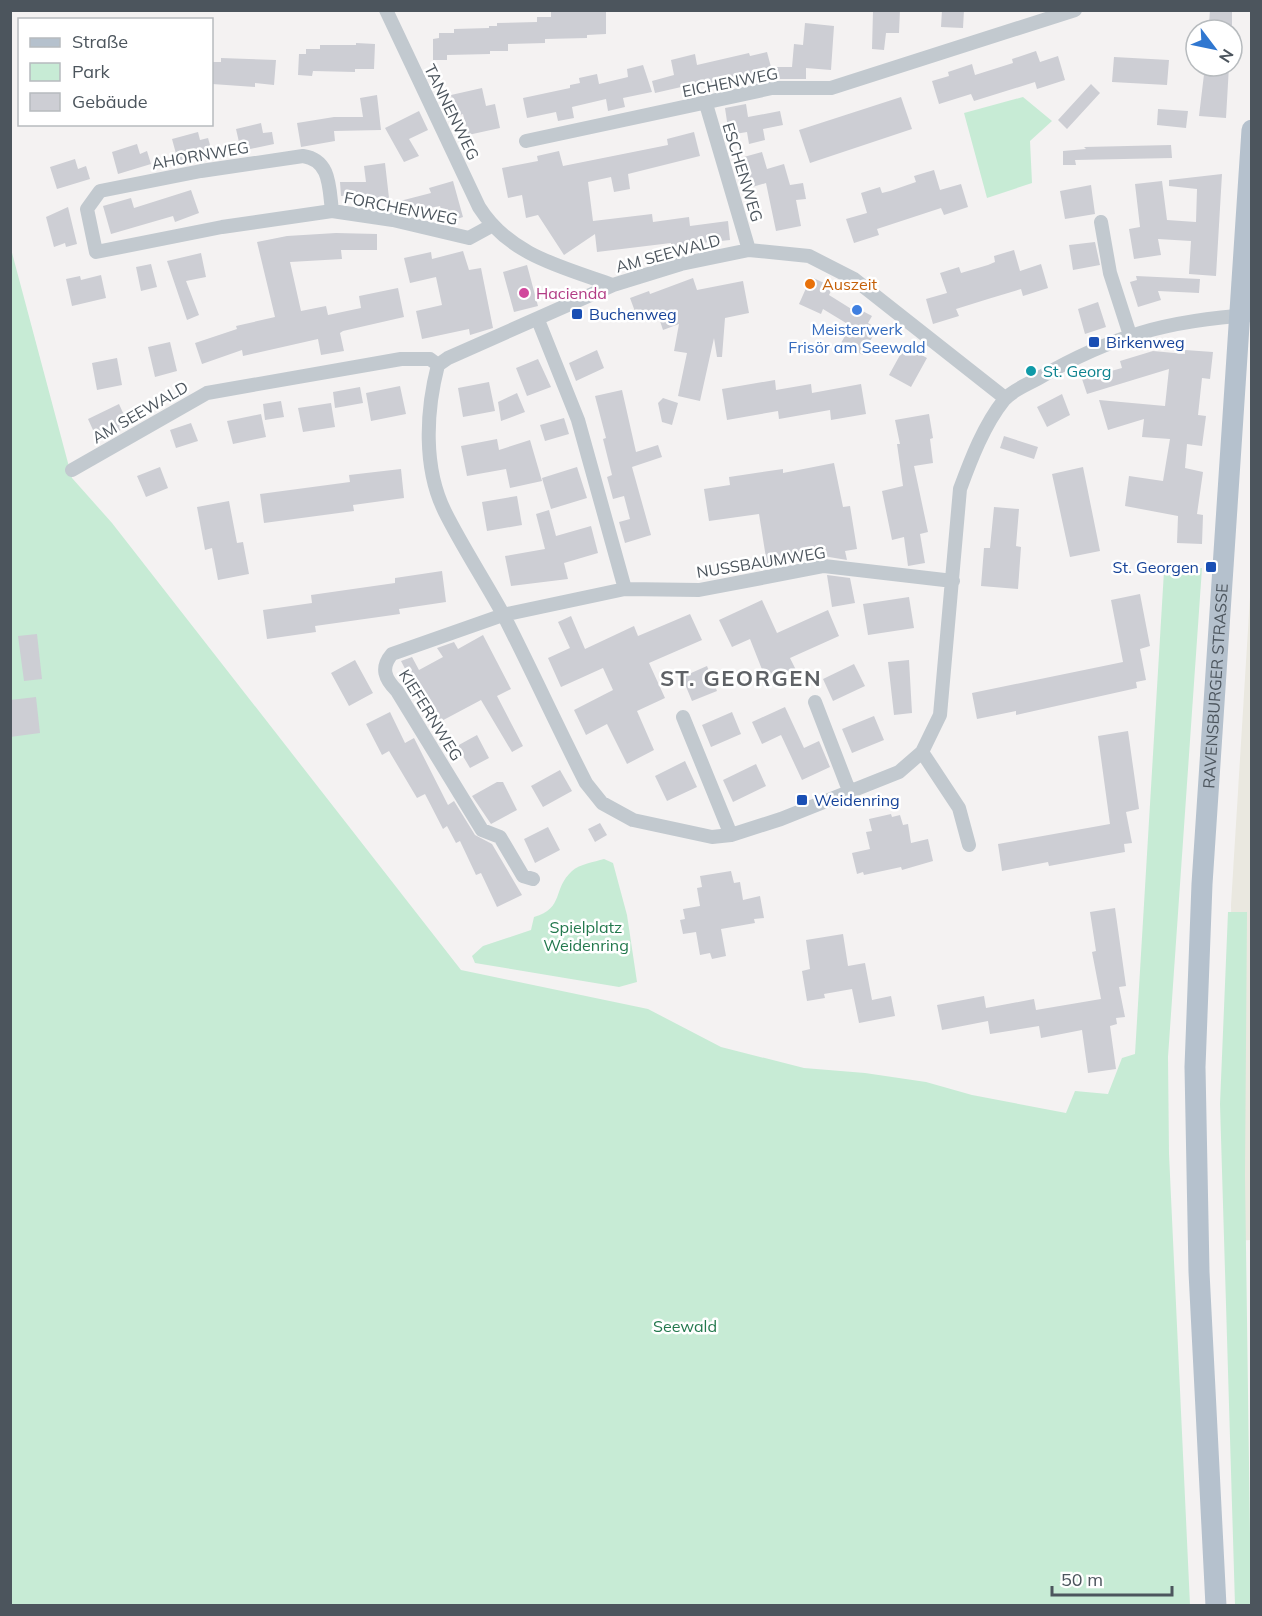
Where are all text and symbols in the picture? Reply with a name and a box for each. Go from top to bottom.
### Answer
legend [18,18,213,126]
north arrow [1184,18,1244,78]
text: Straße [72,30,128,53]
text: N [1215,46,1238,66]
text: Park [72,60,111,83]
street label: TANNENWEG [420,61,484,163]
street label: EICHENWEG [680,63,780,101]
text: Gebäude [72,90,148,113]
street label: ESCHENWEG [718,120,768,224]
street label: AHORNWEG [150,137,250,173]
street label: FORCHENWEG [342,187,460,229]
street label: AM SEEWALD [613,229,723,277]
place label: Auszeit [822,274,878,294]
marker: Auszeit [803,277,817,291]
place label: Hacienda [536,283,607,303]
marker: Hacienda [517,286,531,300]
marker: Meisterwerk Frisör am Seewald [850,303,864,317]
place label: Buchenweg [589,304,677,324]
marker: Buchenweg [570,307,584,321]
place label: Meisterwerk Frisör am Seewald [788,319,926,357]
place label: Birkenweg [1106,332,1185,352]
marker: Birkenweg [1087,335,1101,349]
place label: St. Georg [1043,361,1111,381]
marker: St. Georg [1024,364,1038,378]
street label: AM SEEWALD [88,376,192,448]
street label: NUSSBAUMWEG [695,542,827,582]
place label: St. Georgen [1112,557,1199,577]
marker: St. Georgen [1204,560,1218,574]
street label: RAVENSBURGER STRASSE [1198,583,1232,789]
district label: ST. GEORGEN [660,664,822,692]
street label: KIEFERNWEG [395,666,467,764]
place label: Weidenring [814,790,900,810]
marker: Weidenring [795,793,809,807]
park label: Spielplatz Weidenring [543,917,629,955]
park label: Seewald [653,1316,717,1336]
scale bar [1052,1559,1172,1597]
text: 50 m [1061,1568,1103,1591]

